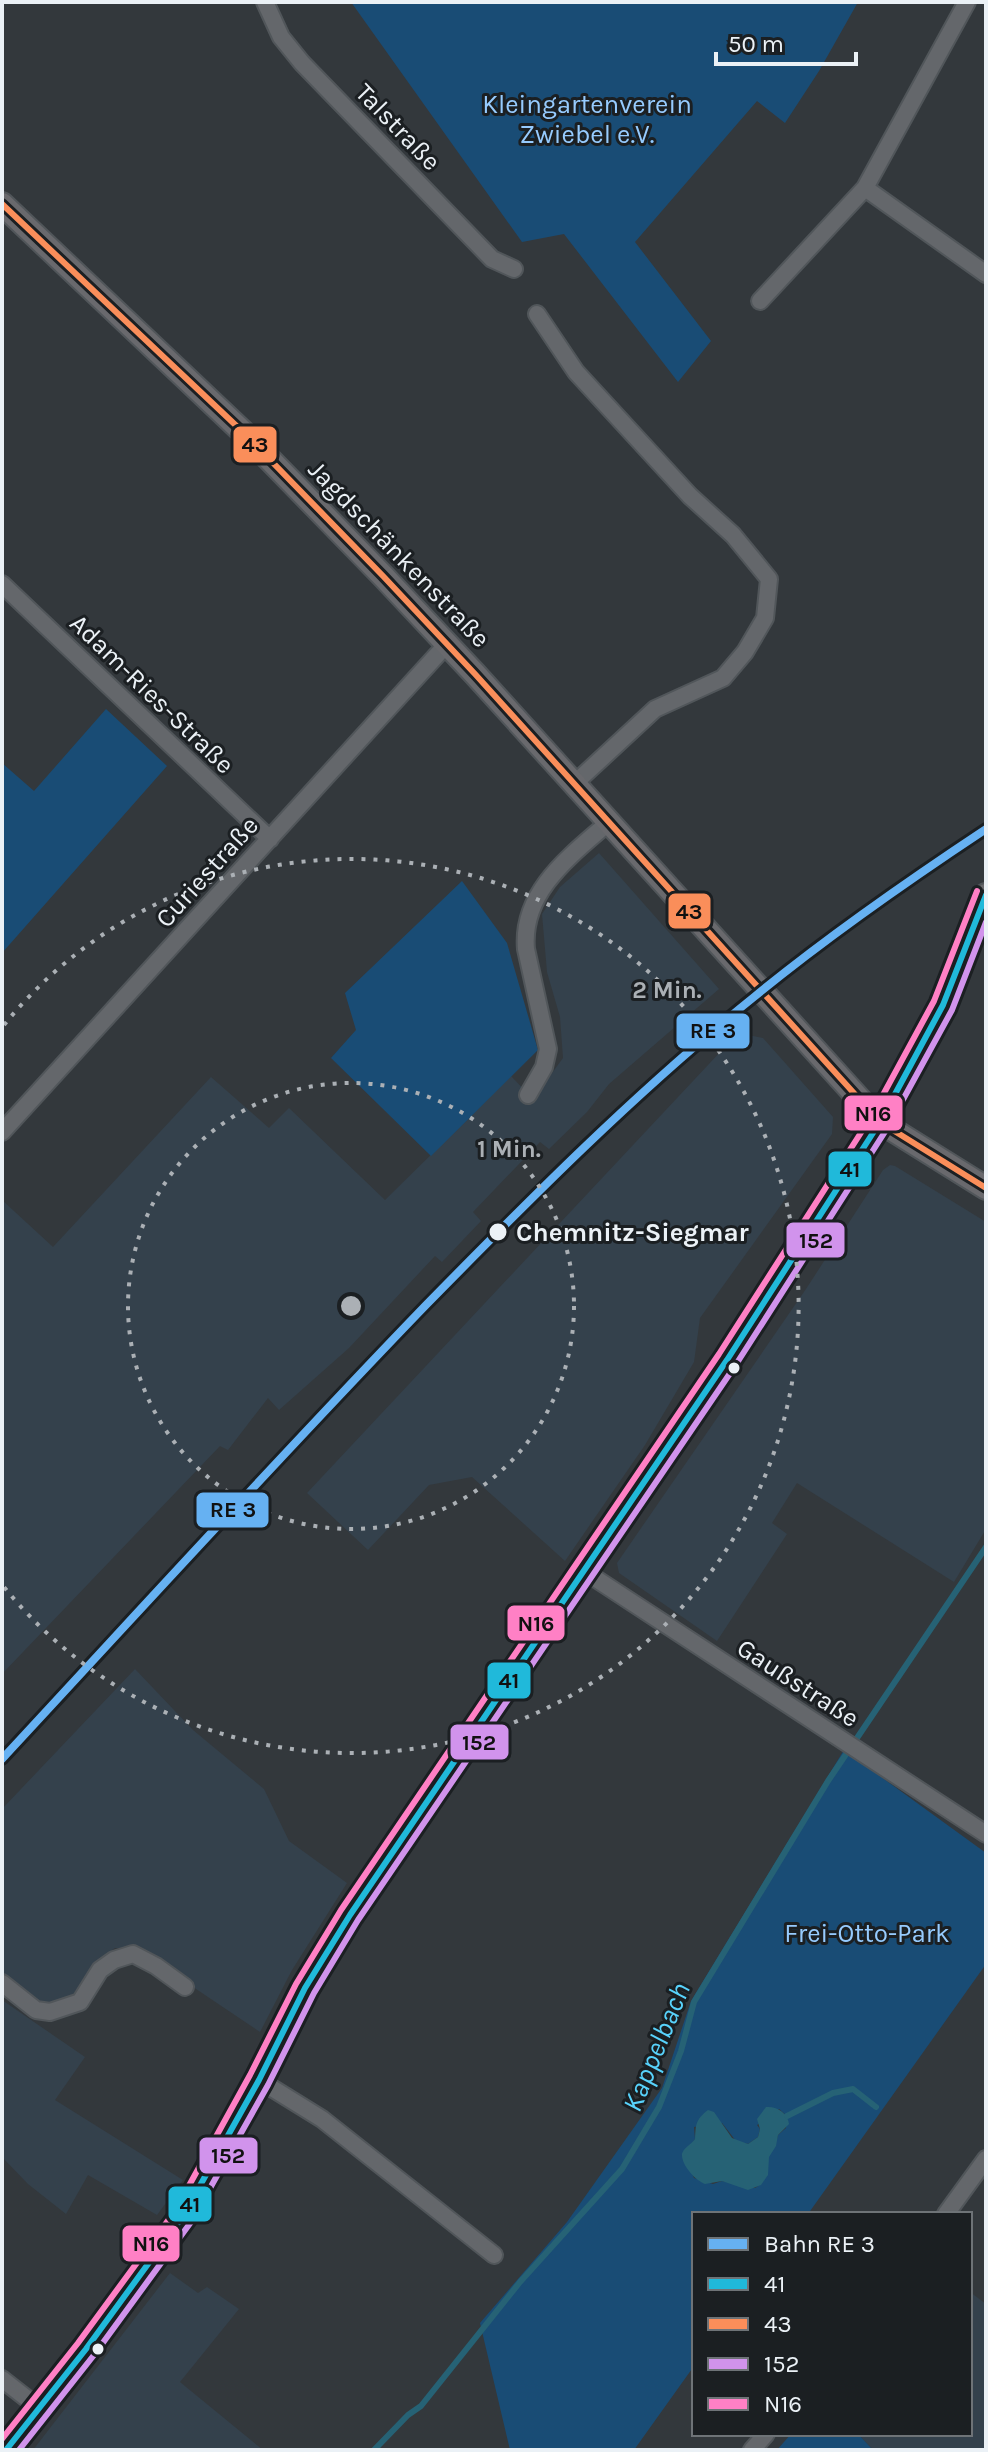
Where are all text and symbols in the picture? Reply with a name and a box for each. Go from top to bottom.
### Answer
scale bar [716,16,856,66]
text: 50 m [728,30,784,58]
street label: Talstraße [349,77,447,177]
park label: Kleingartenverein Zwiebel e.V. [482,89,692,150]
line badge: 43 [232,425,278,464]
text: 43 [242,432,268,458]
street label: Jagdschänkenstraße [302,454,496,654]
street label: Adam-Ries-Straße [63,608,241,780]
street label: Curiestraße [149,810,265,934]
line badge: 43 [667,892,712,930]
text: 43 [676,899,702,925]
text: 2 Min. [632,976,702,1004]
line badge: RE 3 [675,1012,751,1050]
text: RE 3 [690,1018,736,1044]
line badge: N16 [843,1094,904,1132]
text: N16 [855,1101,891,1127]
text: 1 Min. [477,1135,541,1163]
line badge: 41 [827,1150,873,1188]
text: 41 [840,1157,860,1183]
place label: Chemnitz-Siegmar [516,1217,750,1248]
marker: Chemnitz-Siegmar [487,1221,509,1243]
line badge: 152 [785,1221,846,1259]
text: 152 [799,1228,833,1254]
centre of rings [337,1292,365,1320]
unlabelled marker [726,1360,742,1376]
line badge: RE 3 [195,1491,270,1529]
text: RE 3 [210,1497,256,1523]
line badge: N16 [506,1604,566,1642]
text: N16 [518,1611,554,1637]
street label: Gaußstraße [731,1632,865,1734]
line badge: 41 [486,1661,532,1700]
text: 41 [499,1668,519,1694]
line badge: 152 [449,1723,510,1761]
text: 152 [462,1730,496,1756]
park label: Frei-Otto-Park [784,1918,950,1949]
water label: Kappelbach [615,1978,697,2116]
line badge: 152 [198,2136,259,2175]
text: 152 [211,2143,245,2169]
line badge: 41 [167,2185,213,2223]
text: 41 [180,2192,200,2218]
legend [692,2212,972,2436]
line badge: N16 [121,2224,181,2263]
text: Bahn RE 3 [764,2230,875,2258]
text: N16 [133,2231,169,2257]
text: 41 [764,2270,785,2298]
text: 43 [764,2310,792,2338]
unlabelled marker [90,2341,106,2357]
text: 152 [764,2350,799,2378]
text: N16 [764,2390,802,2418]

